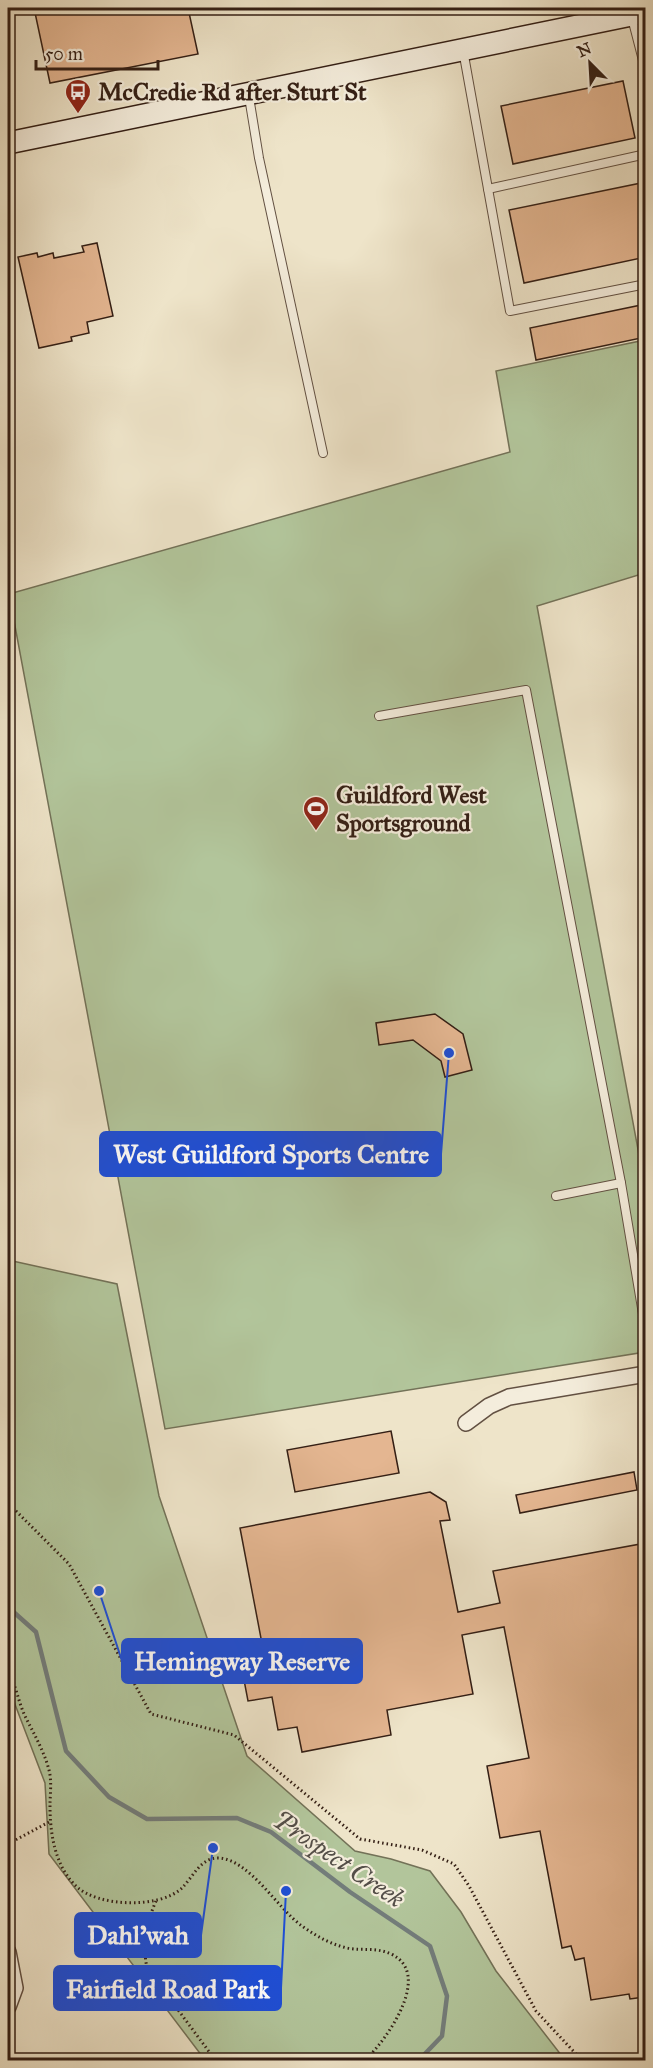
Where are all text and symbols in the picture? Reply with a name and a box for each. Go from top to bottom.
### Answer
scale bar [36,33,158,71]
north arrow [560,33,620,93]
text: N [574,38,595,61]
text: 50 m [45,43,83,65]
bus stop icon: McCredie Rd after Sturt St [63,77,93,115]
place label: McCredie Rd after Sturt St [98,77,367,107]
place label: Guildford West Sportsground [336,780,487,838]
sports icon: Guildford West Sportsground [301,794,331,832]
callout: West Guildford Sports Centre [100,1132,441,1176]
text: West Guildford Sports Centre [113,1138,429,1170]
callout: Hemingway Reserve [122,1639,362,1683]
text: Hemingway Reserve [134,1645,350,1678]
water label: Prospect Creek [267,1803,411,1916]
callout: Dahl'wah [75,1913,201,1957]
text: Dahl'wah [87,1919,189,1951]
callout: Fairfield Road Park [54,1966,281,2010]
text: Fairfield Road Park [66,1973,271,2005]

